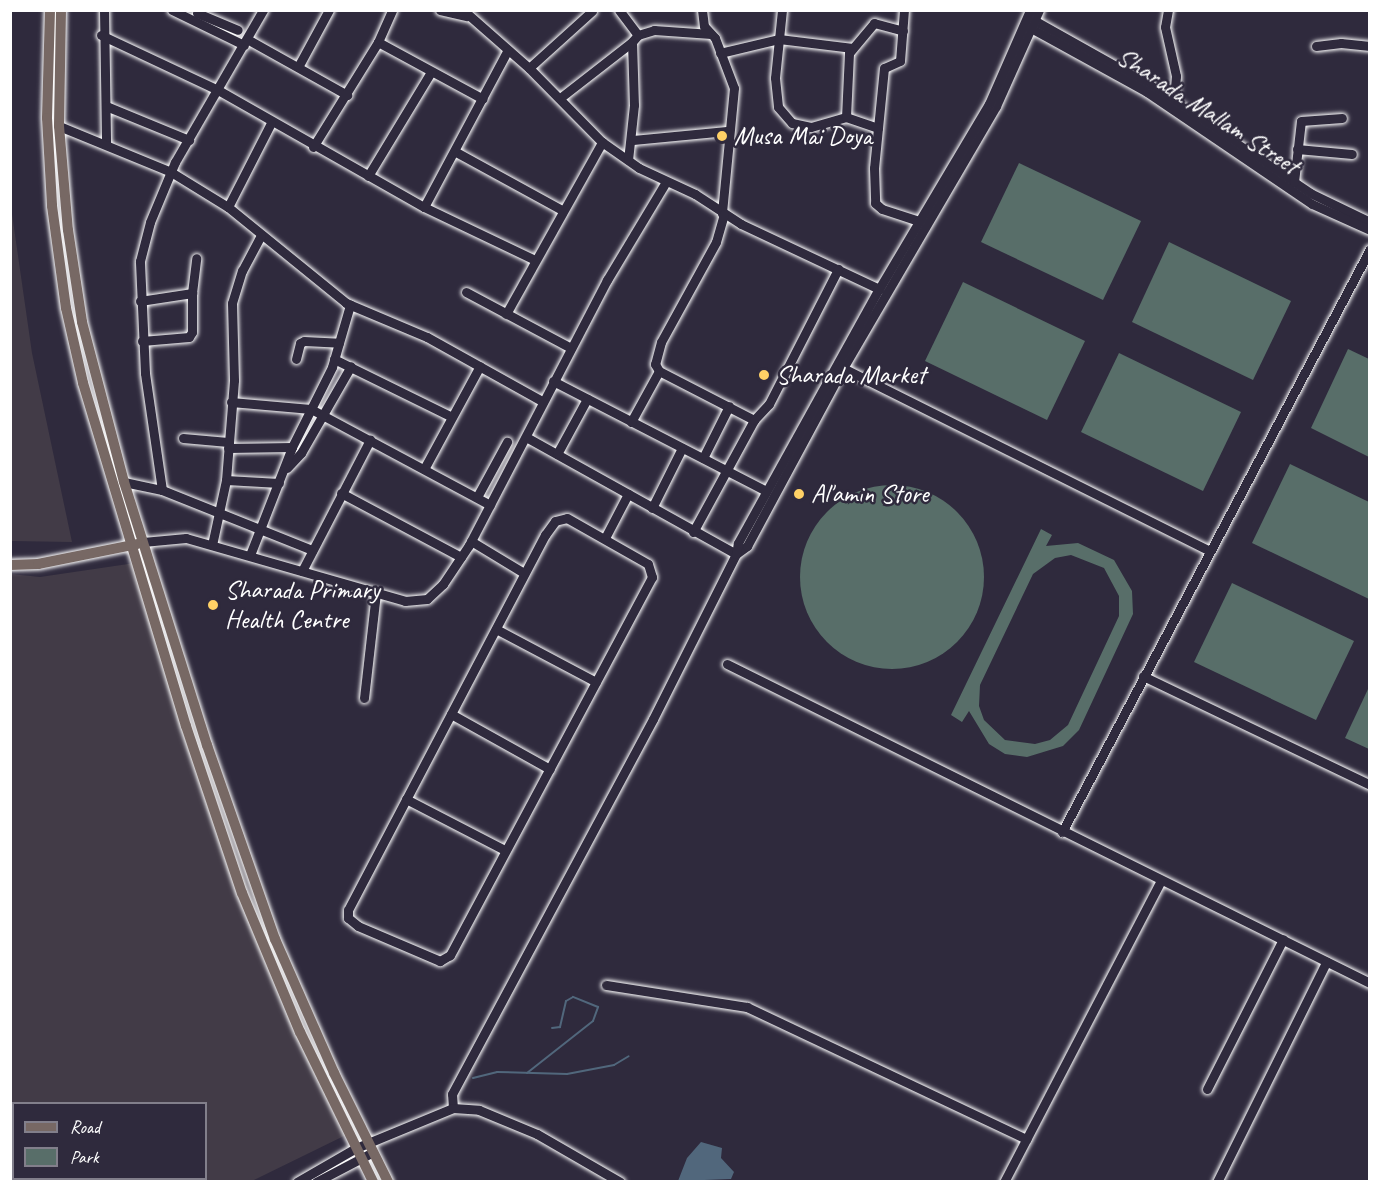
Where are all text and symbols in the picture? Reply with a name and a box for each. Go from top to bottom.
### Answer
street label: Sharada Mallam Street [1111,41,1305,181]
place label: Musa Mai Doya [734,120,872,152]
marker: Musa Mai Doya [715,129,729,143]
place label: Sharada Market [776,359,926,391]
marker: Sharada Market [757,368,771,382]
place label: Al'amin Store [811,478,929,510]
marker: Al'amin Store [792,487,806,501]
place label: Sharada Primary Health Centre [225,574,380,636]
marker: Sharada Primary Health Centre [206,598,220,612]
legend [12,1102,207,1180]
text: Road [70,1116,100,1138]
text: Park [70,1146,99,1168]

